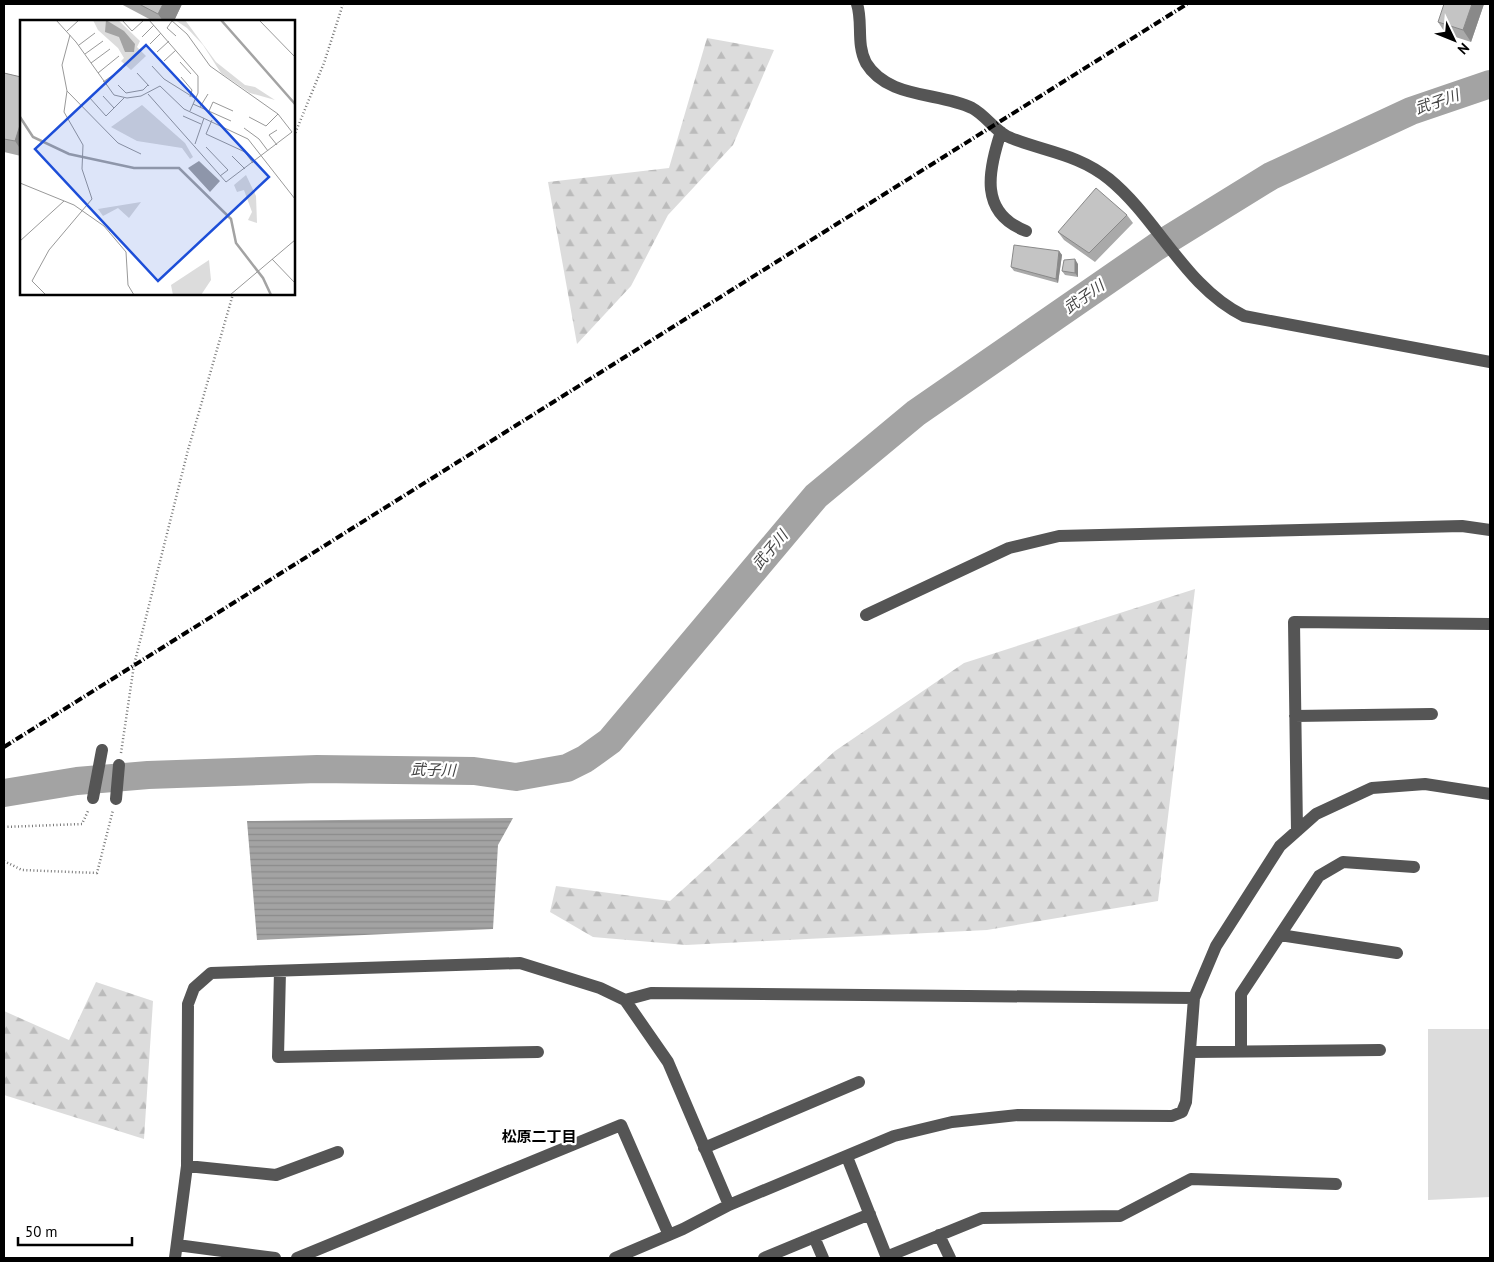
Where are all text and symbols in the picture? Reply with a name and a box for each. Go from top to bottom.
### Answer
north arrow [1429,15,1479,65]
inset map [20,20,295,295]
text: N [1454,39,1473,58]
water label: 武子川 [1412,85,1463,118]
water label: 武子川 [1060,275,1109,317]
water label: 武子川 [748,525,793,573]
water label: 武子川 [410,760,458,779]
district label: 松原二丁目 [501,1127,577,1146]
scale bar [18,1214,131,1246]
text: 50 m [25,1222,58,1241]

